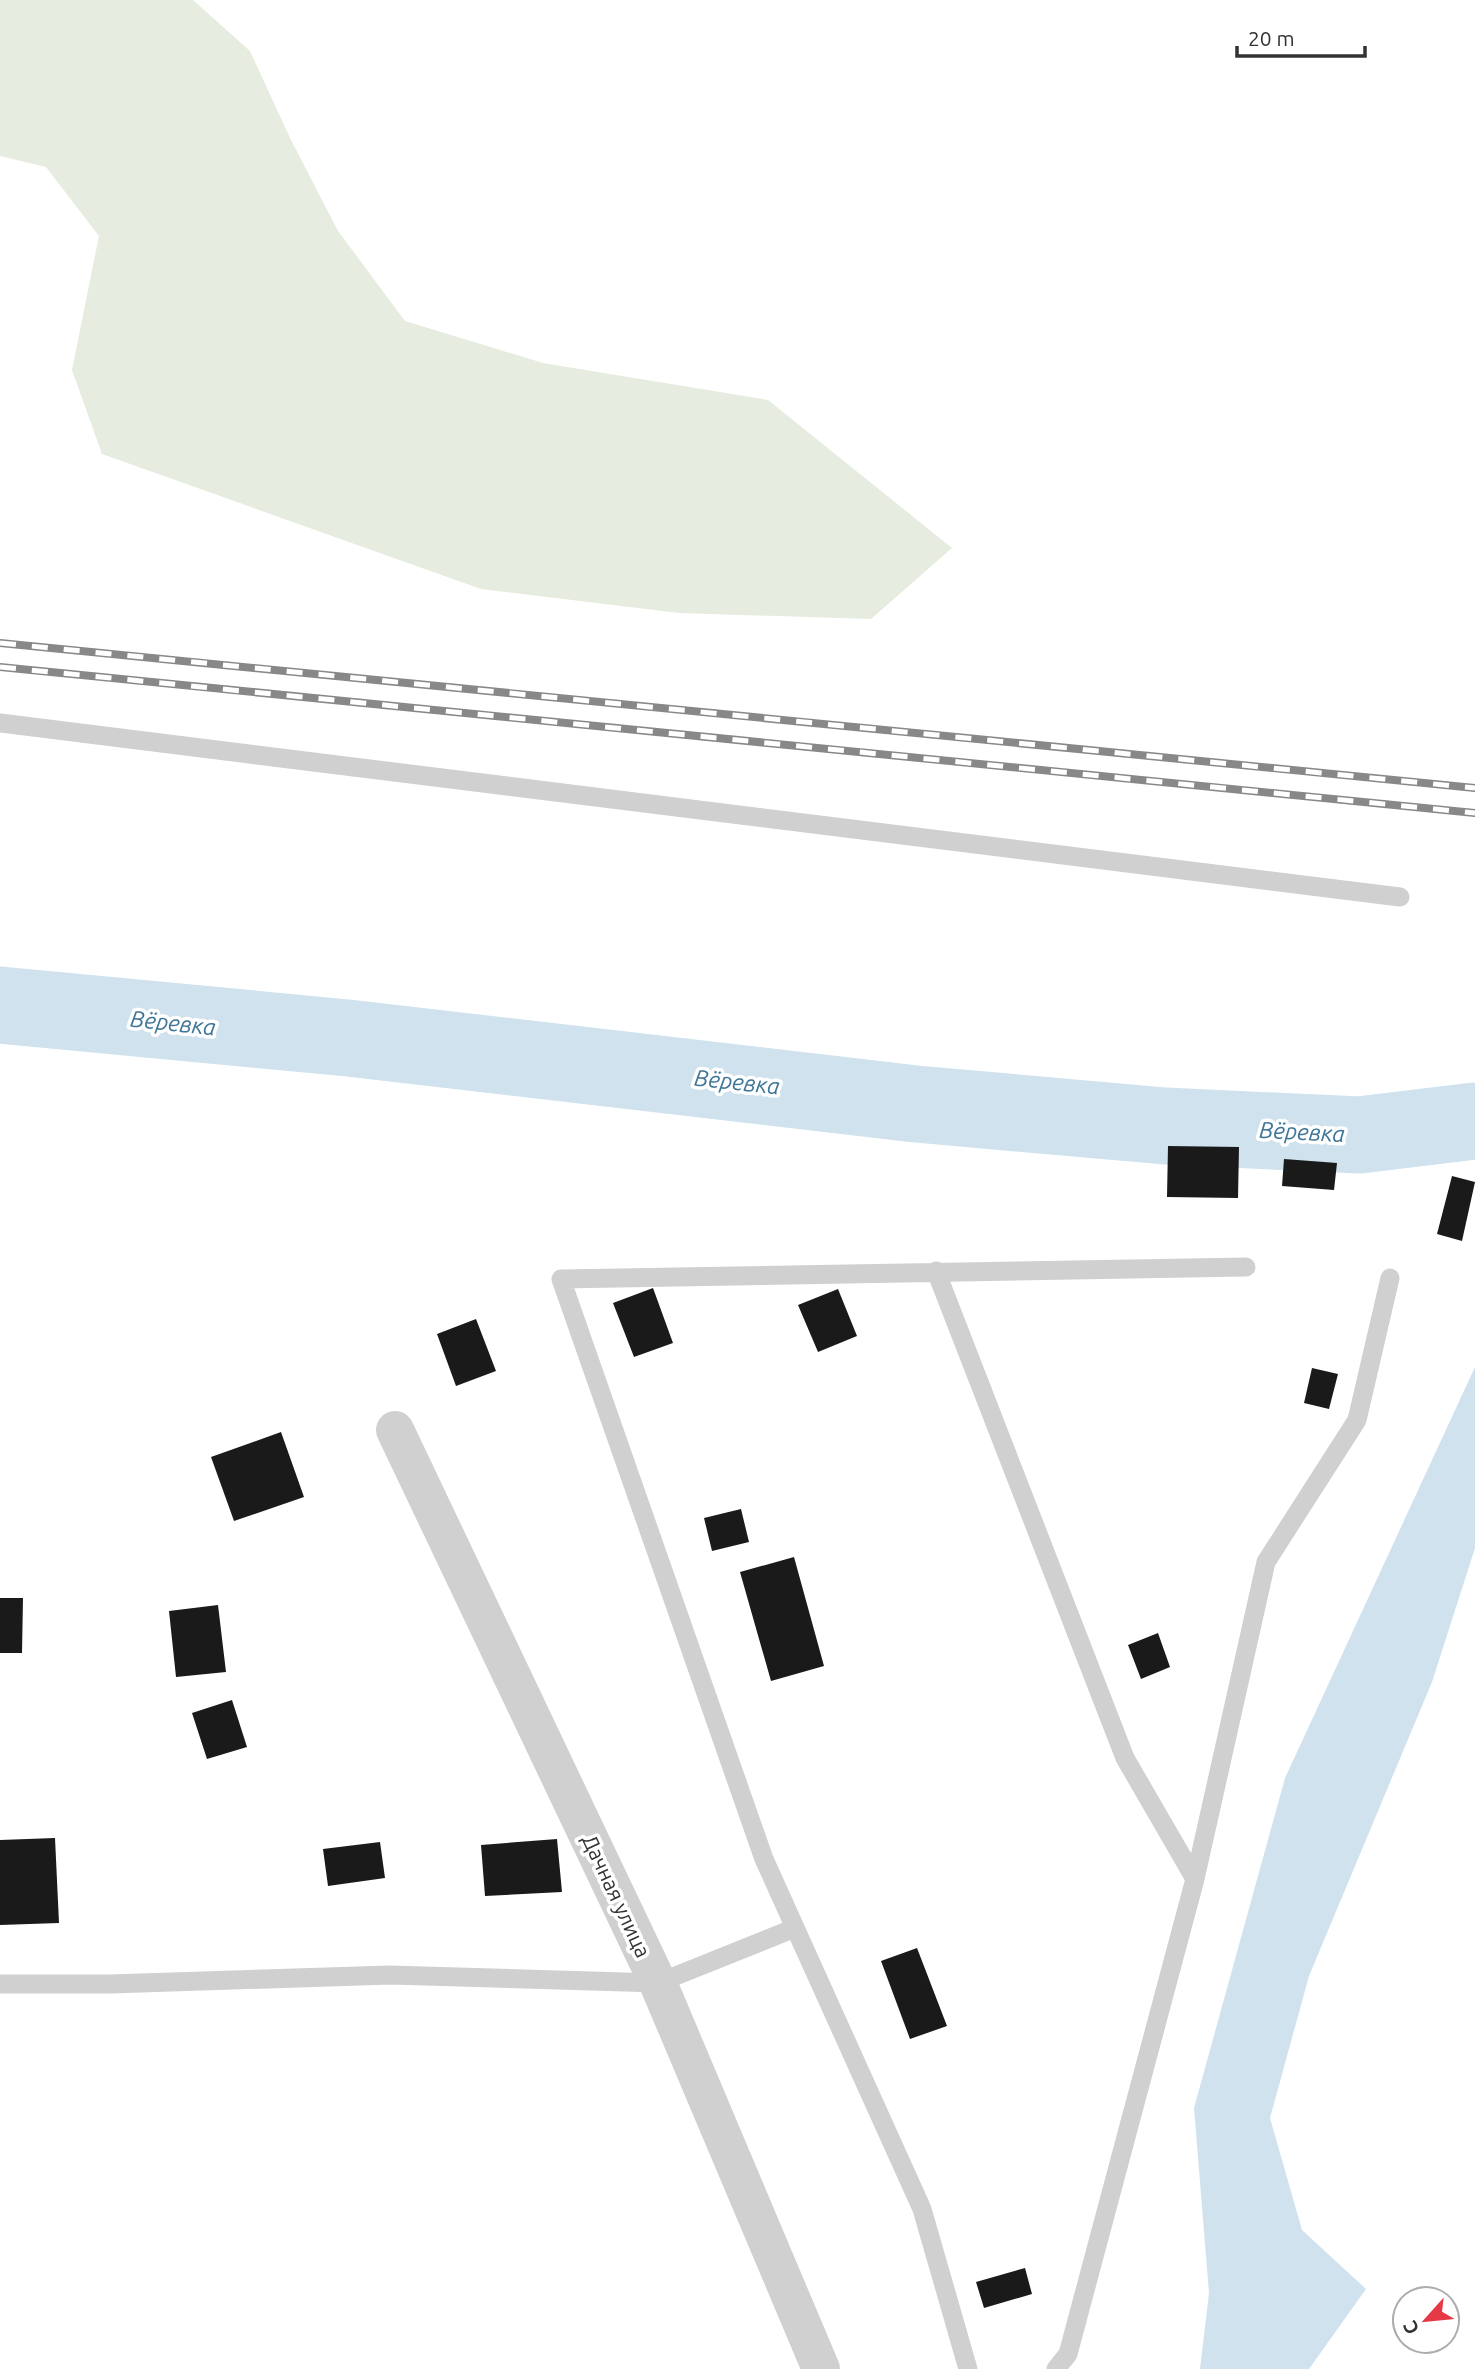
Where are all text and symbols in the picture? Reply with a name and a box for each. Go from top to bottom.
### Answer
scale bar [1237,14,1365,58]
text: 20 m [1248,26,1295,50]
water label: Вёревка [129,1006,217,1039]
water label: Вёревка [693,1065,781,1098]
water label: Вёревка [1259,1117,1345,1146]
street label: Дачная улица [578,1830,656,1961]
north arrow [1391,2285,1461,2355]
text: С [1398,2317,1423,2338]

